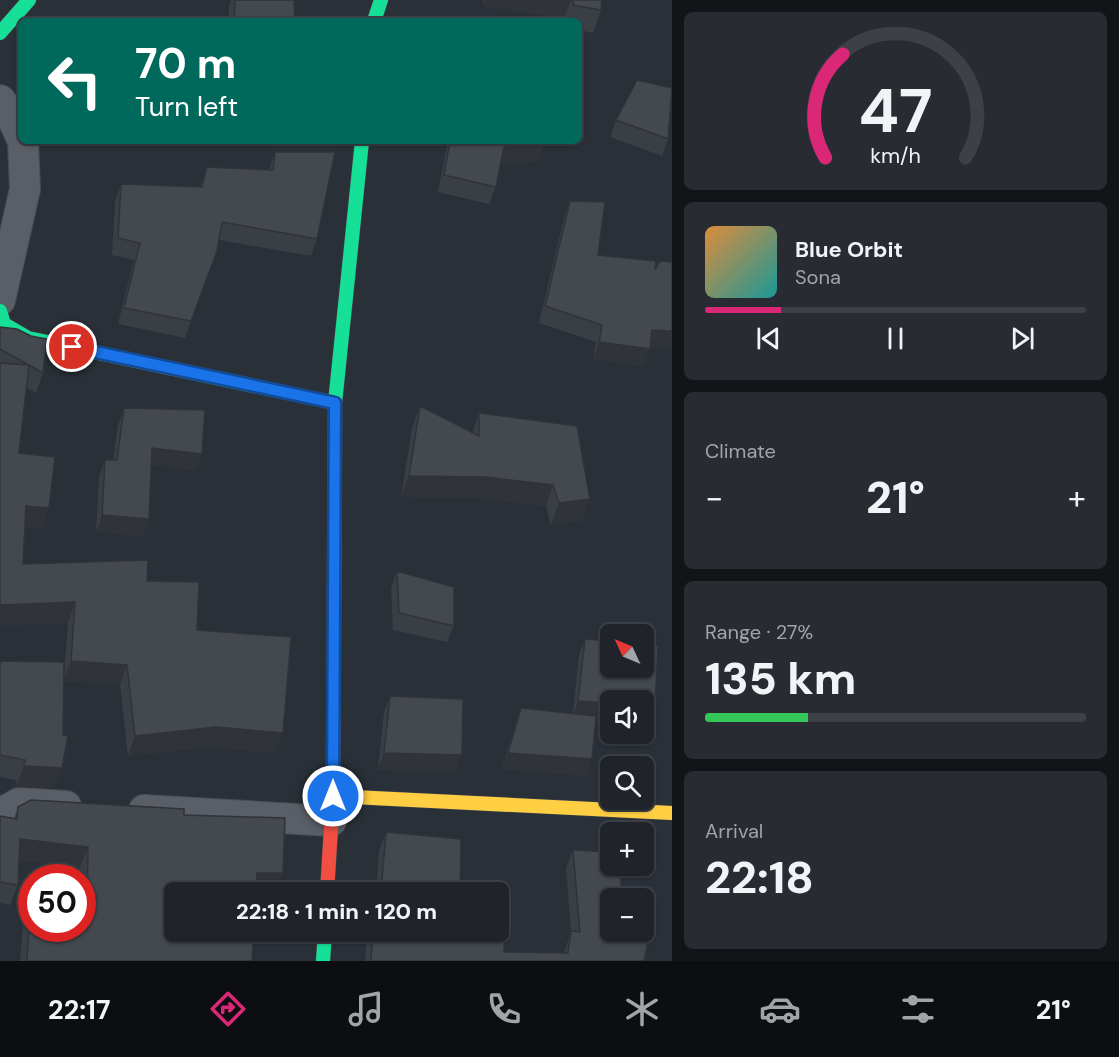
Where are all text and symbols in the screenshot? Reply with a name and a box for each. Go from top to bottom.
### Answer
text: 70 m [135,36,236,91]
icon: left [36,42,114,120]
text: 47 [858,70,933,151]
text: Turn left [135,89,238,124]
text: km/h [870,142,921,170]
text: Blue Orbit [795,235,903,264]
text: Sona [795,264,841,290]
pin [46,321,97,372]
icon: previous [752,322,785,355]
icon: pause [879,322,912,355]
icon: next [1006,322,1039,355]
icon: arrive [55,330,88,363]
text: Climate [705,438,776,464]
text: 21° [866,468,925,527]
text: − [705,476,723,519]
text: + [1068,476,1086,519]
text: Range · 27% [705,619,813,645]
north arrow [600,624,654,678]
map controls [600,624,654,942]
text: 135 km [705,649,856,708]
button: sound [600,690,654,744]
button: search [600,756,654,810]
position arrow [301,764,365,828]
text: Arrival [705,818,763,844]
button: + [600,822,654,876]
text: 22:18 [705,848,814,907]
speed limit sign: 50 [18,864,96,942]
button: − [600,888,654,942]
text: 22:18 · 1 min · 120 m [236,897,437,926]
icon: directions [207,988,249,1030]
icon: music [345,988,387,1030]
icon: phone [483,988,525,1030]
icon: climate [621,988,663,1030]
icon: car [759,988,801,1030]
icon: filters [897,988,939,1030]
text: 22:17 [48,992,110,1027]
text: 21° [1036,992,1071,1027]

